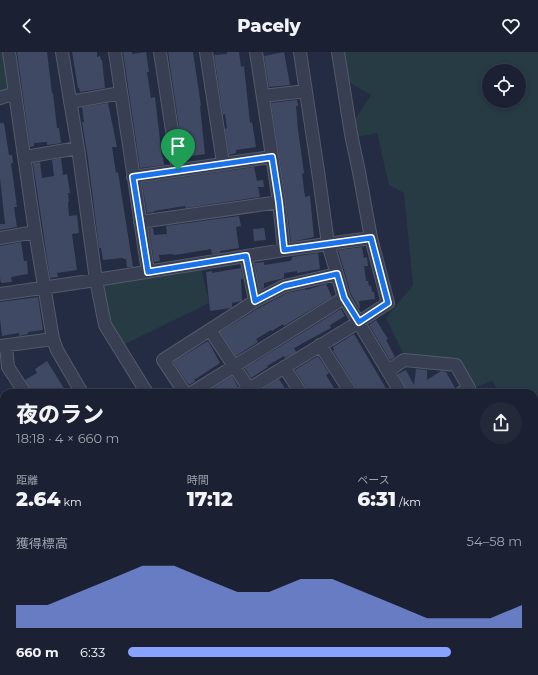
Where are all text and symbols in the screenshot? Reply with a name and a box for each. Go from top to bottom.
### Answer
icon: back [16,15,38,37]
text: Pacely [237,15,301,37]
icon: heart [500,15,522,37]
map controls [482,64,526,108]
button: locate [482,64,526,108]
pin [161,129,195,170]
icon: arrive [167,135,189,157]
text: 夜のラン [16,401,104,428]
button: share [480,402,522,444]
text: 18:18 · 4 × 660 m [16,430,119,446]
text: 距離 [16,473,38,487]
text: 時間 [187,473,209,487]
text: ペース [357,473,390,487]
text: 2.64 [16,487,61,511]
text: 17:12 [187,487,233,511]
text: 6:31 [357,487,396,511]
text: km [61,495,82,509]
text: /km [396,495,421,509]
text: 54–58 m [467,533,522,549]
text: 獲得標高 [16,535,68,551]
text: 660 m [16,644,59,660]
text: 6:33 [80,644,105,660]

